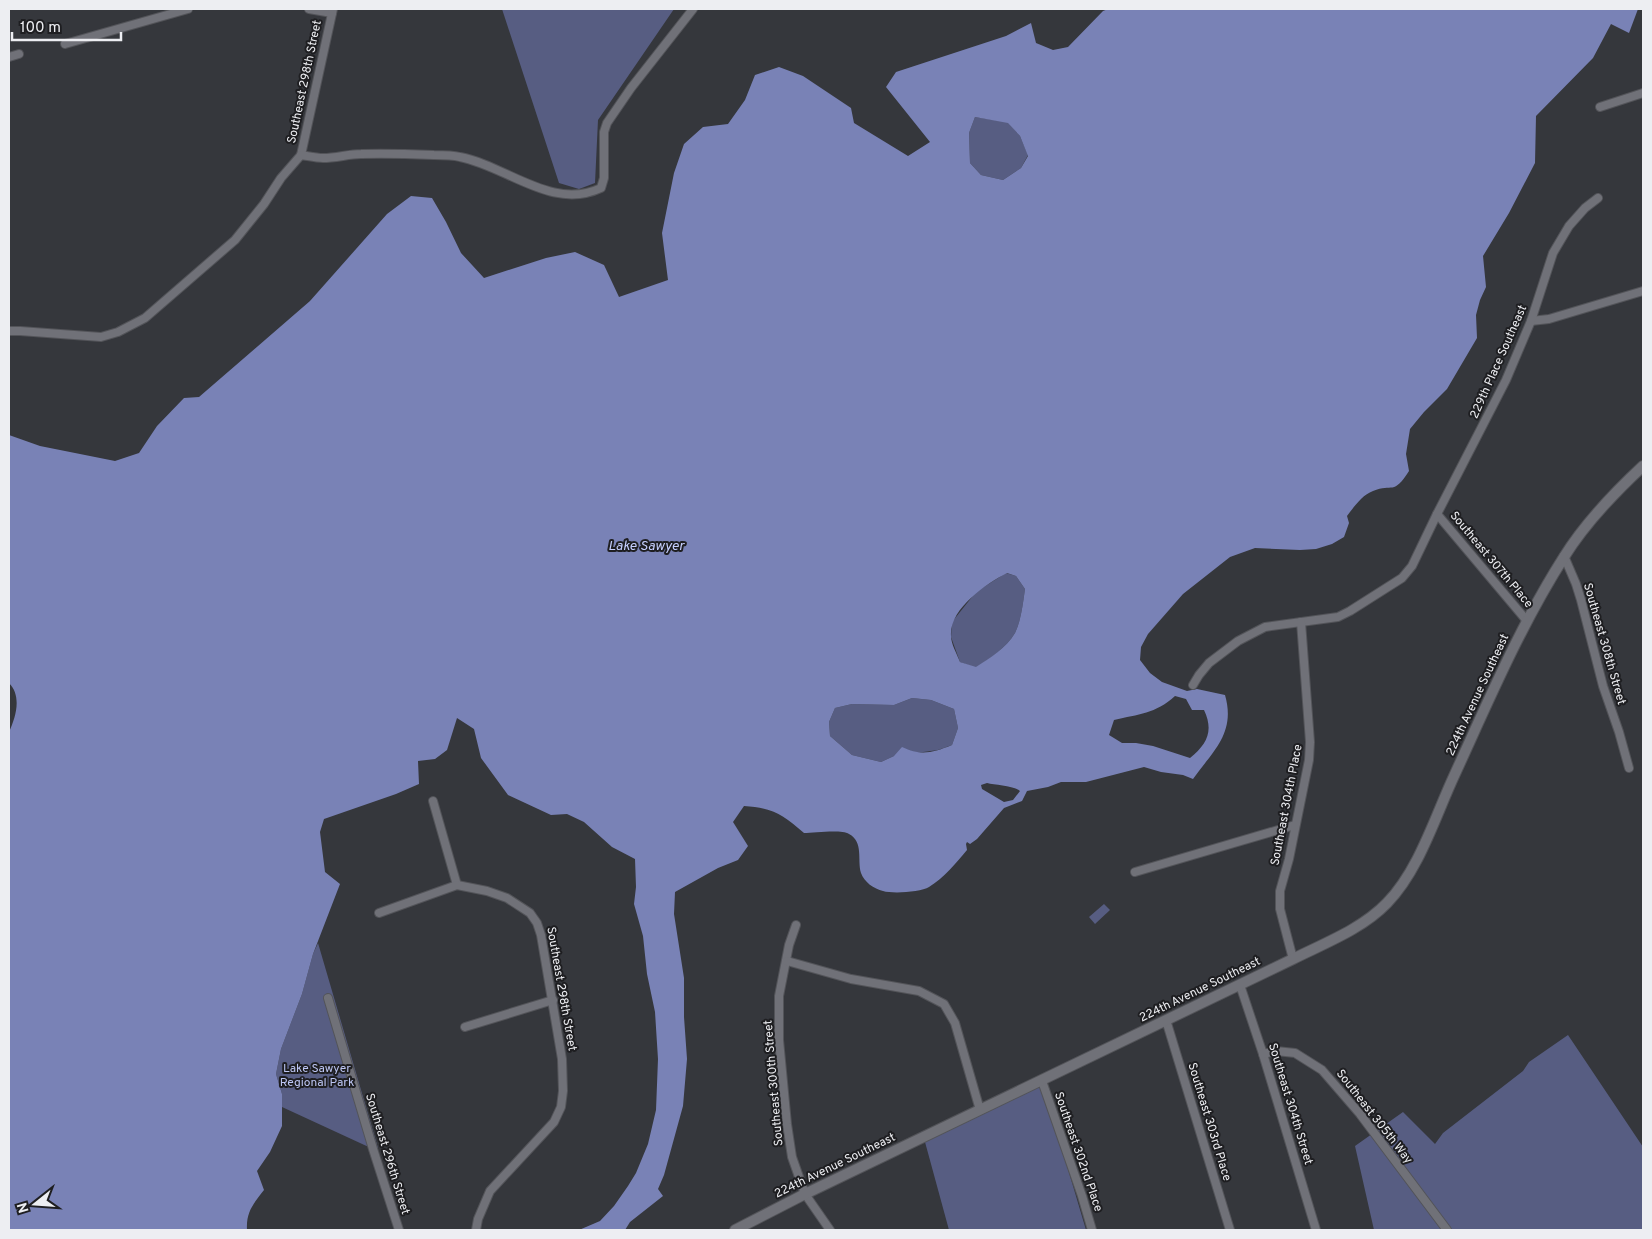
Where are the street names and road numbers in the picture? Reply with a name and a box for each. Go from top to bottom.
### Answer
street label: Southeast 298th Street [284,19,326,145]
street label: 229th Place Southeast [1467,303,1531,421]
street label: Southeast 307th Place [1446,508,1536,612]
street label: Southeast 308th Street [1579,581,1629,707]
street label: 224th Avenue Southeast [1443,631,1513,759]
street label: Southeast 304th Place [1267,743,1307,867]
street label: Southeast 298th Street [542,926,580,1052]
street label: 224th Avenue Southeast [1137,954,1263,1026]
street label: Southeast 300th Street [761,1019,787,1147]
street label: Southeast 304th Street [1264,1041,1316,1167]
street label: Southeast 303rd Place [1183,1061,1235,1183]
street label: Southeast 305th Way [1332,1067,1416,1167]
street label: Southeast 302nd Place [1050,1090,1106,1214]
street label: Southeast 296th Street [361,1092,413,1216]
street label: 224th Avenue Southeast [772,1130,898,1202]

